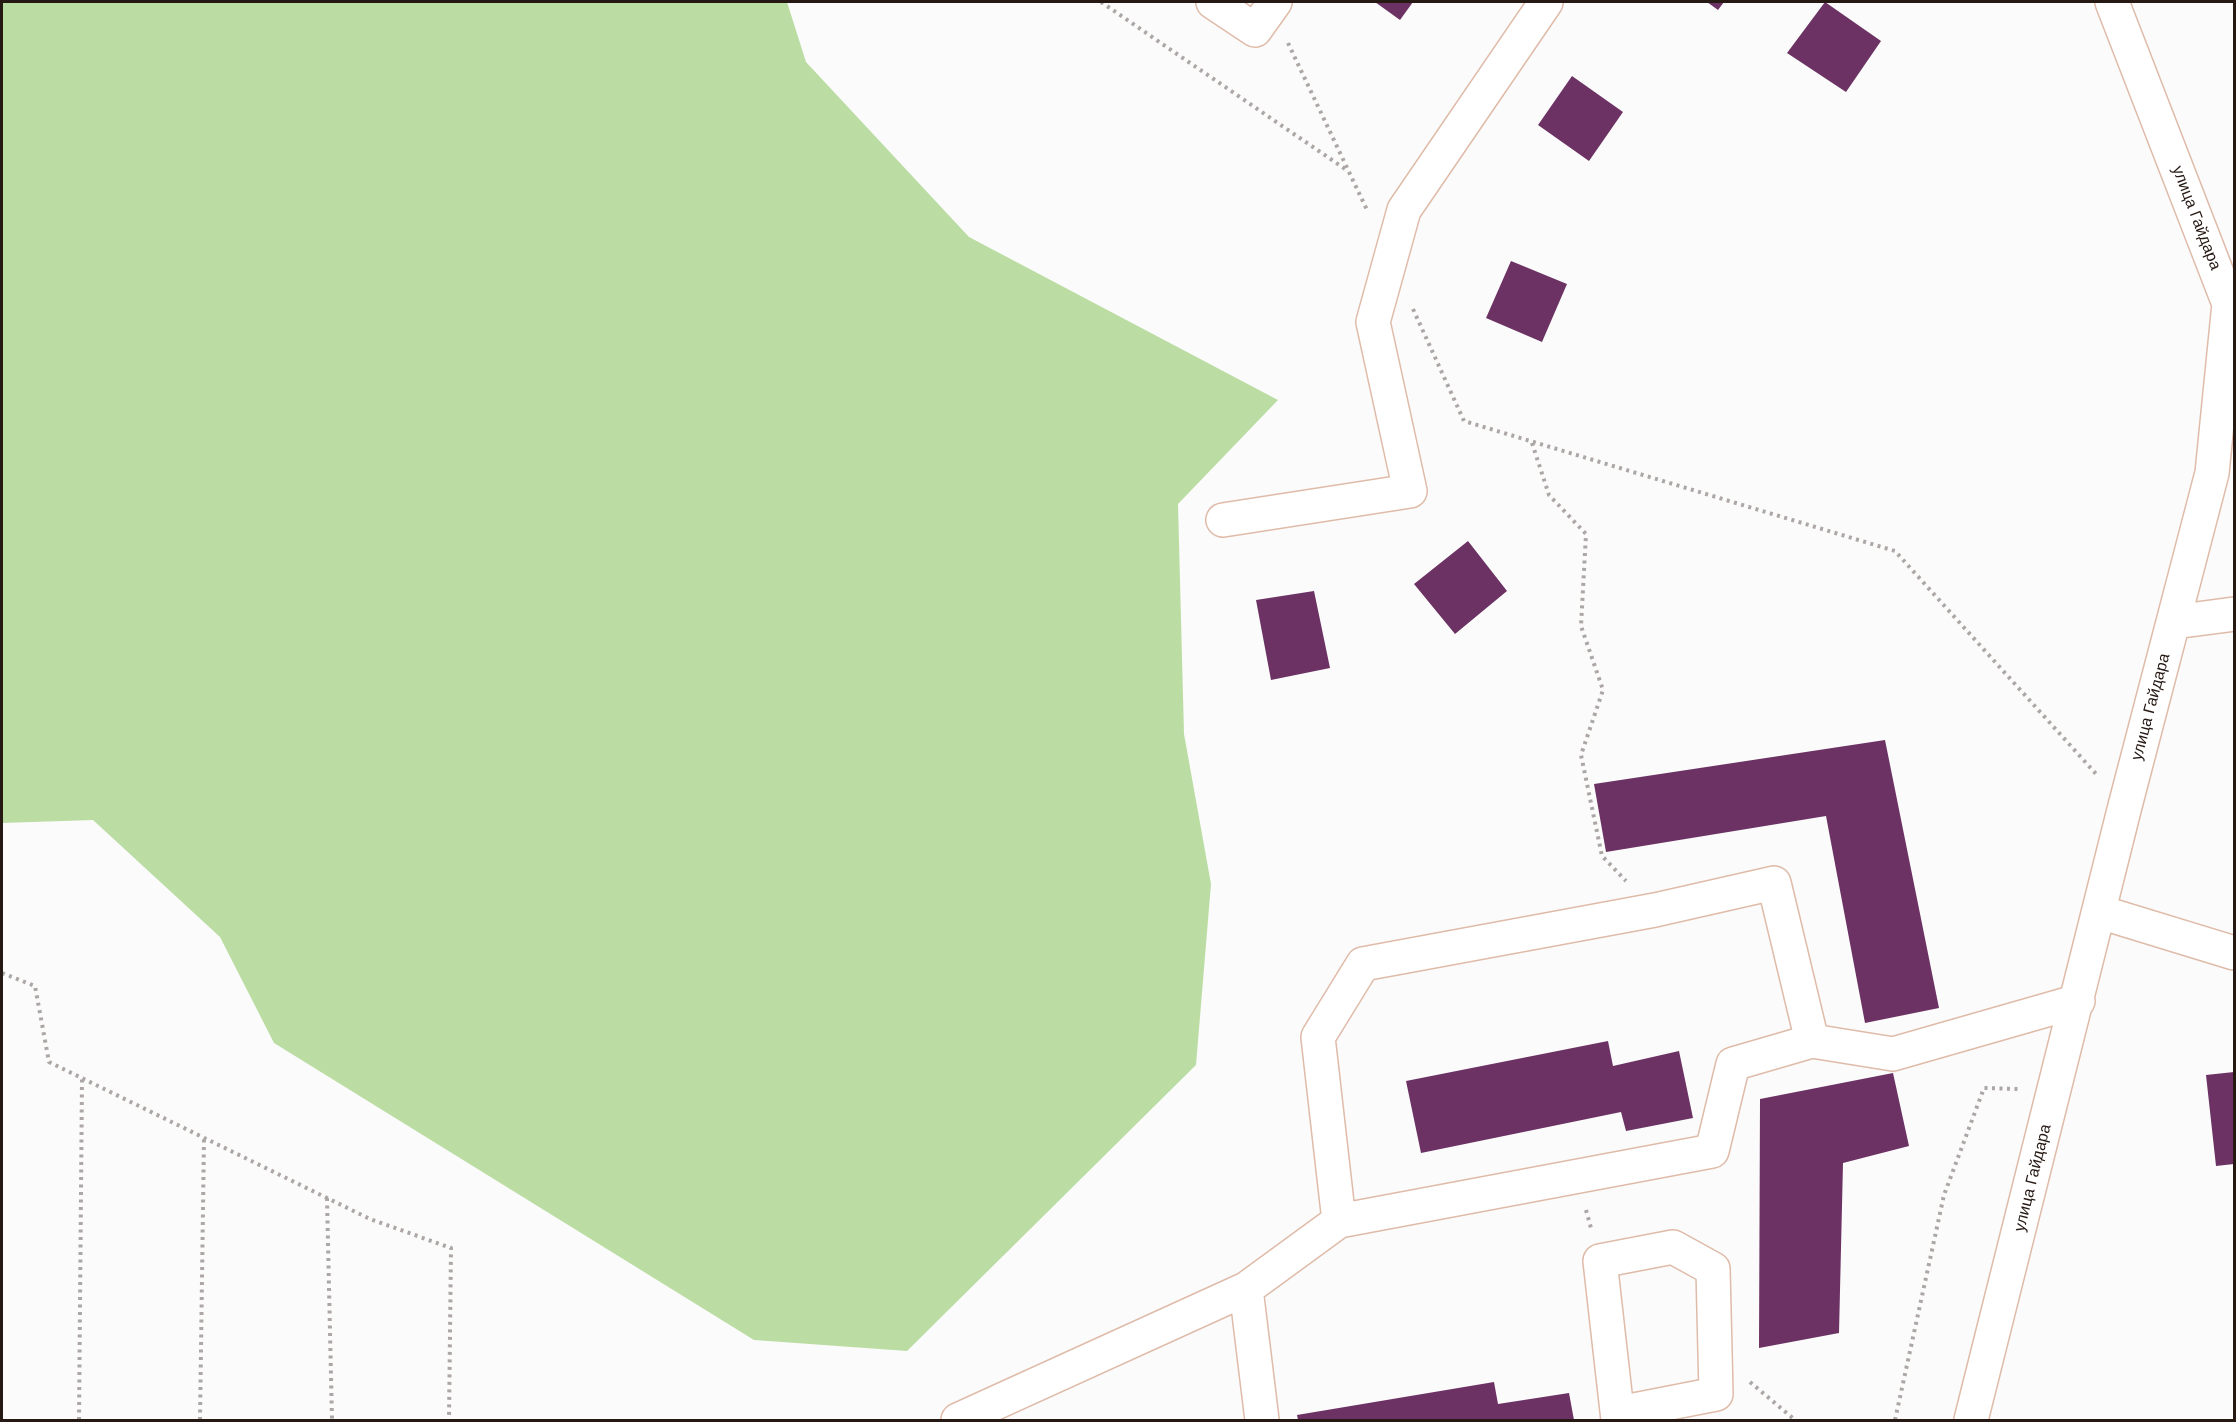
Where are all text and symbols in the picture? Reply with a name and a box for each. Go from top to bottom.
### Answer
street label: улица Гайдара [2167,163,2225,273]
street label: улица Гайдара [2127,651,2175,763]
street label: улица Гайдара [2010,1122,2056,1234]

